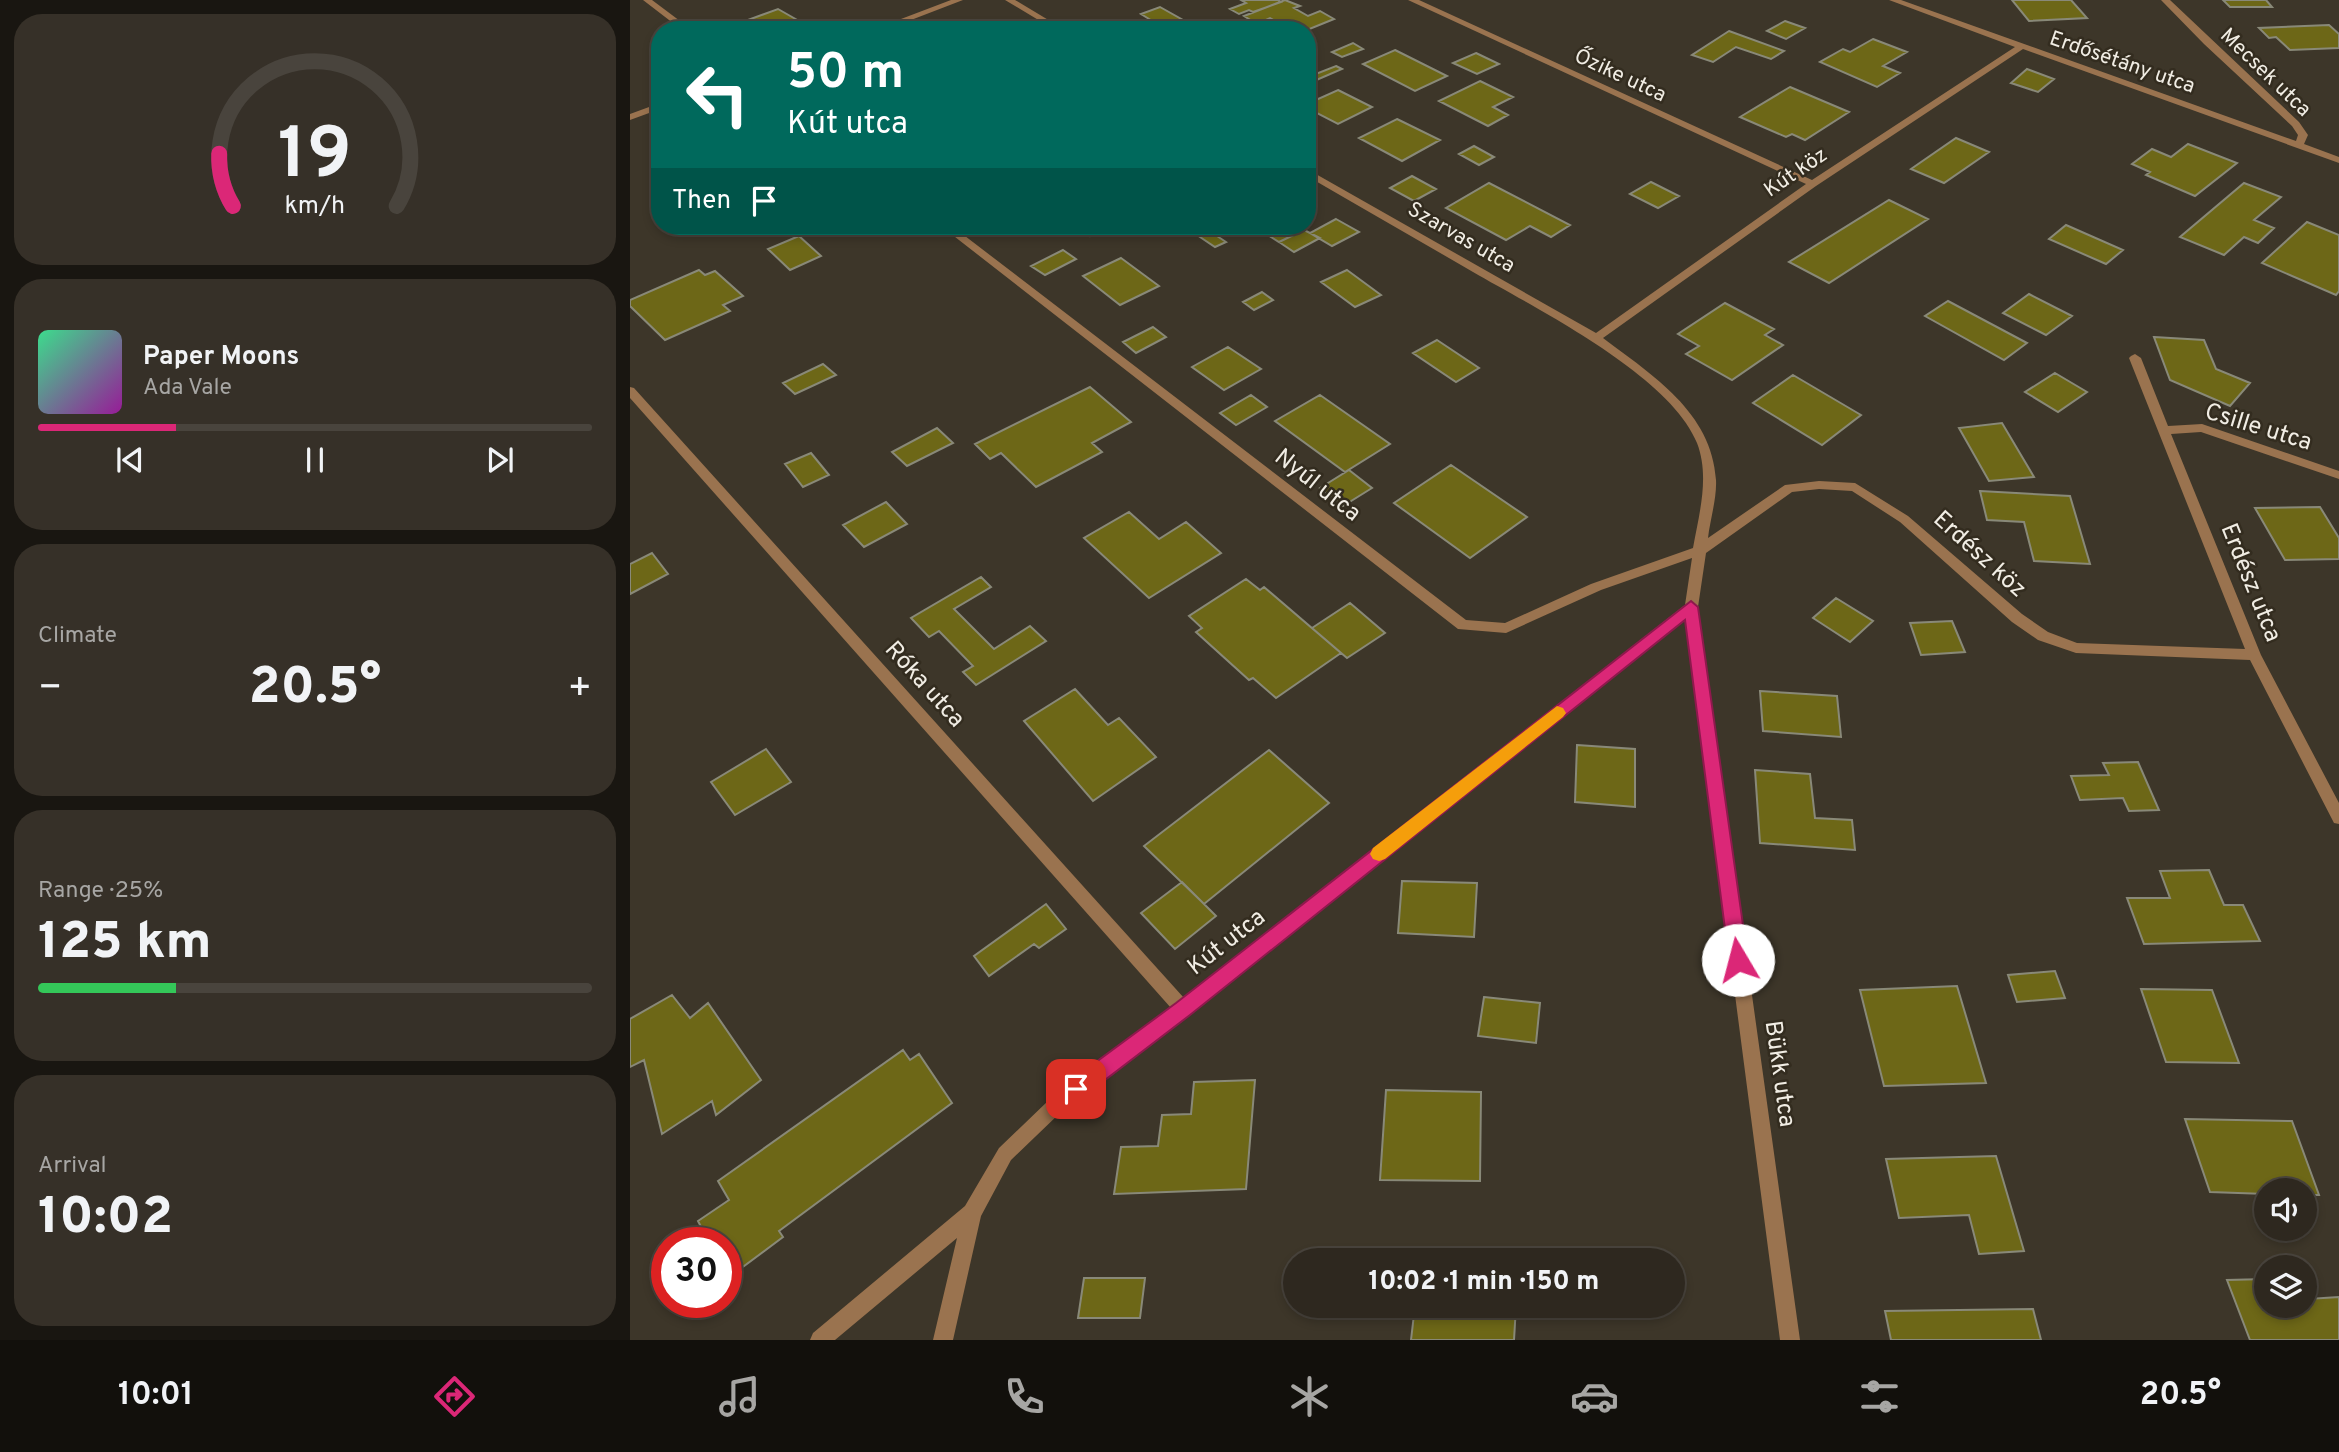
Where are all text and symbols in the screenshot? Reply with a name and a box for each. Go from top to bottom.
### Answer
street label: Mecsek utca [2214,23,2316,123]
street label: Erdősétány utca [2046,25,2198,101]
street label: Őzike utca [1570,42,1671,109]
text: 50 m [787,44,904,106]
icon: left [672,49,763,140]
text: Kút utca [787,105,908,145]
text: 19 [278,112,352,204]
street label: Kút köz [1759,142,1833,204]
icon: arrive [745,182,783,220]
text: Then [672,185,731,218]
text: km/h [285,190,345,222]
street label: Szarvas utca [1402,196,1520,280]
text: Paper Moons [143,341,299,374]
text: Ada Vale [143,374,232,403]
street label: Csille utca [2201,397,2315,459]
icon: previous [111,441,149,479]
icon: pause [296,441,334,479]
icon: next [481,441,519,479]
street label: Nyúl utca [1268,443,1366,529]
street label: Erdész köz [1926,505,2032,605]
street label: Erdész utca [2213,519,2287,647]
text: Climate [38,622,117,651]
street label: Róka utca [877,636,971,734]
text: 20.5° [249,656,381,722]
text: − [38,665,63,714]
text: + [567,665,592,714]
text: Range · 25% [38,877,163,906]
street label: Kút utca [1182,903,1272,983]
text: 125 km [38,911,212,977]
position arrow [1701,923,1775,997]
street label: Bükk utca [1757,1019,1801,1129]
pin [1046,1059,1106,1119]
icon: arrive [1057,1070,1095,1108]
text: Arrival [38,1152,107,1181]
map controls [2254,1178,2317,1318]
button: sound [2254,1178,2317,1241]
text: 10:02 [38,1186,173,1252]
speed limit sign: 30 [651,1227,742,1318]
button: layers [2254,1255,2317,1318]
text: 10:02 · 1 min · 150 m [1369,1266,1599,1299]
icon: directions [430,1372,479,1421]
icon: music [715,1372,764,1421]
icon: phone [1000,1372,1049,1421]
icon: climate [1285,1372,1334,1421]
icon: car [1570,1372,1619,1421]
icon: filters [1855,1372,1904,1421]
text: 10:01 [118,1376,193,1416]
text: 20.5° [2140,1376,2221,1416]

